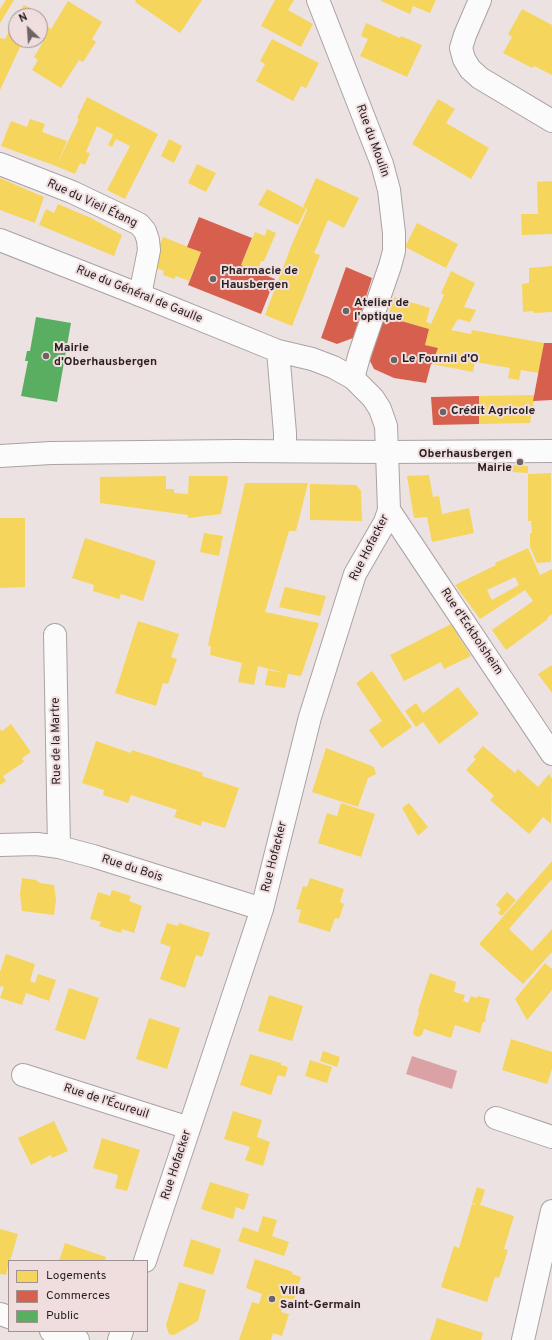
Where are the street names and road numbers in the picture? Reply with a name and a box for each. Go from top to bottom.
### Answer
street label: Rue du Moulin [352,103,392,179]
street label: Rue du Vieil Étang [44,177,140,231]
street label: Rue du Général de Gaulle [74,263,204,327]
street label: Rue Hofacker [347,512,393,584]
street label: Rue d'Eckbolsheim [437,586,505,678]
street label: Rue de la Martre [49,697,65,785]
street label: Rue Hofacker [259,820,291,894]
street label: Rue du Bois [100,852,164,886]
street label: Rue de l'Écureuil [62,1081,150,1123]
street label: Rue Hofacker [159,1128,195,1202]

